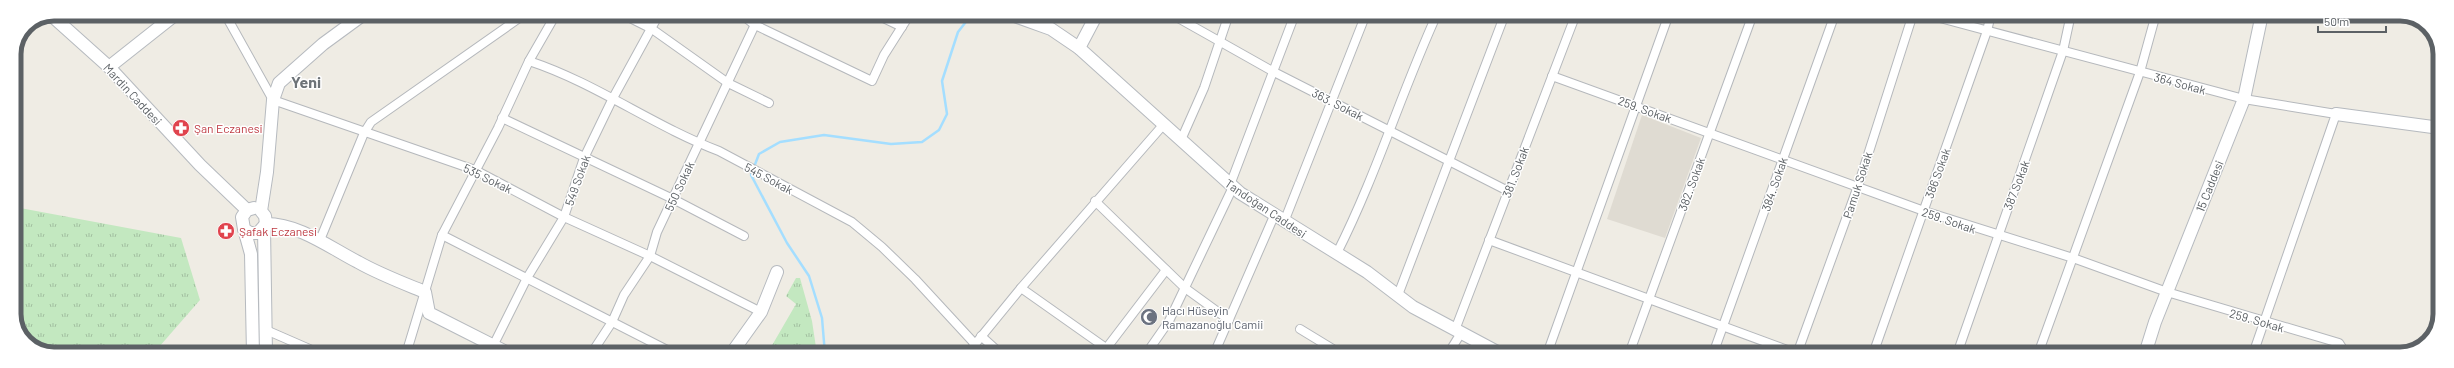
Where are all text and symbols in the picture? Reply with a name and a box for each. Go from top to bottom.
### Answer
scale bar [2318,8,2386,34]
text: 50 m [2324,14,2349,28]
street label: Mardin Caddesi [101,60,165,128]
street label: 364 Sokak [2153,69,2207,97]
district label: Yeni [291,72,321,91]
street label: 363. Sokak [1310,85,1366,123]
street label: 259. Sokak [1616,93,1674,125]
pharmacy icon: Şan Eczanesi [171,118,191,138]
place label: Şan Eczanesi [194,121,263,135]
street label: 381. Sokak [1499,144,1531,200]
street label: 386 Sokak [1921,146,1953,200]
street label: Pamuk Sokak [1840,150,1874,220]
street label: 549 Sokak [561,153,593,207]
street label: 382. Sokak [1675,155,1707,213]
street label: 384. Sokak [1758,155,1790,213]
street label: 387 Sokak [2000,158,2032,212]
street label: 15 Caddesi [2192,158,2226,214]
street label: 550 Sokak [661,159,697,213]
street label: 545 Sokak [742,159,796,197]
street label: 535 Sokak [461,160,515,196]
street label: Tandoğan Caddesi [1223,176,1309,240]
street label: 259. Sokak [1920,204,1978,236]
pharmacy icon: Şafak Eczanesi [216,221,236,241]
place label: Şafak Eczanesi [239,224,317,238]
place label: Hacı Hüseyin Ramazanoğlu Camii [1162,303,1263,331]
street label: 259. Sokak [2228,306,2286,334]
mosque icon: Hacı Hüseyin Ramazanoğlu Camii [1139,307,1159,327]

